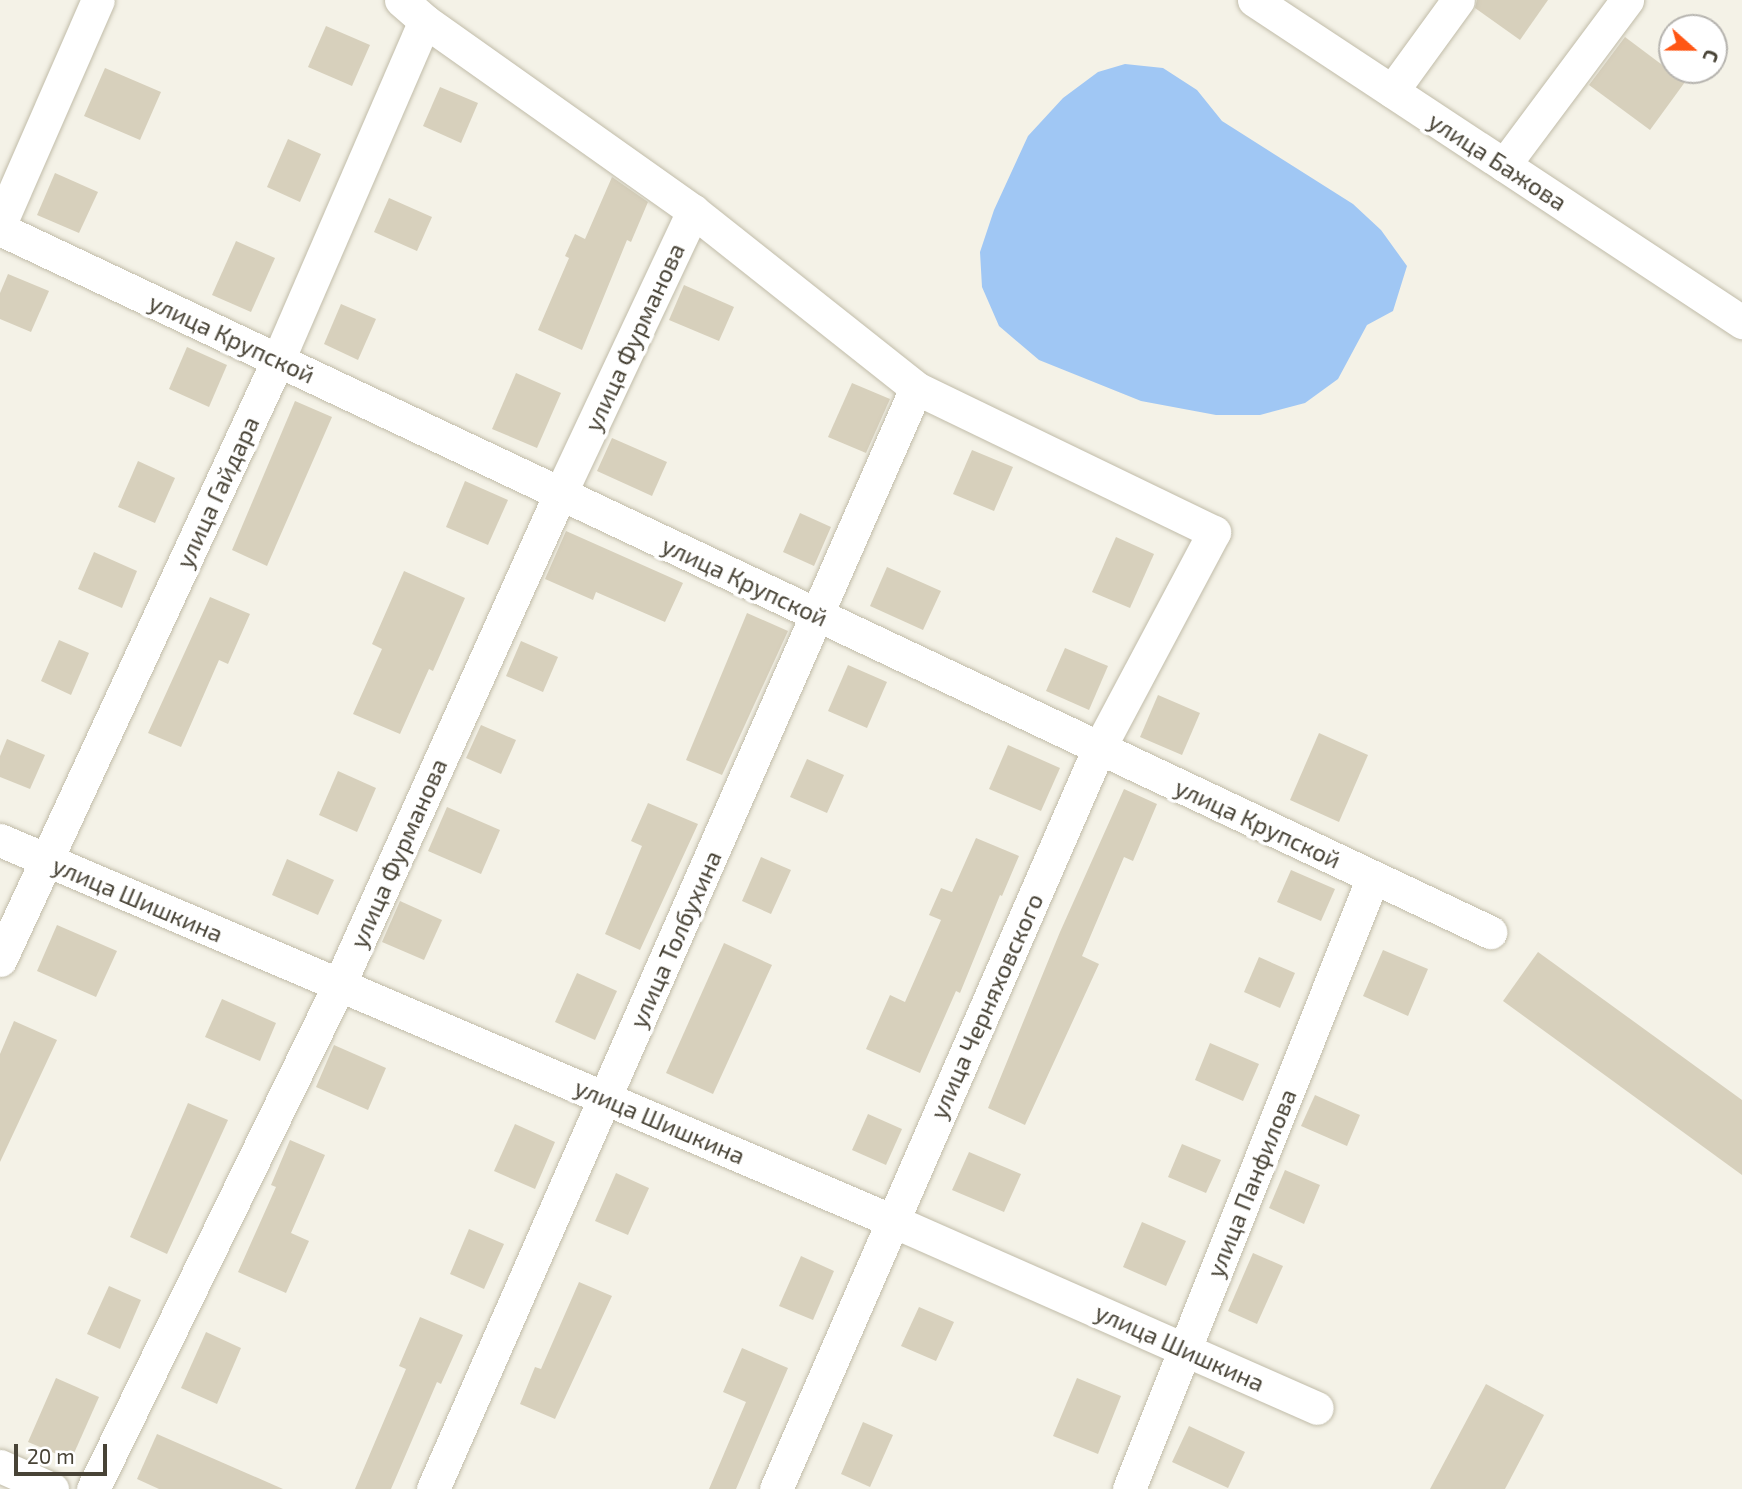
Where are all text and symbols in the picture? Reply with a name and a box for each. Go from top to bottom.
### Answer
north arrow [1658,14,1728,84]
text: С [1698,47,1724,65]
street label: улица Бажова [1423,106,1573,216]
street label: улица Фурманова [578,238,690,436]
street label: улица Крупской [145,287,319,389]
street label: улица Гайдара [169,412,265,572]
street label: улица Крупской [658,530,832,632]
street label: улица Фурманова [343,754,453,952]
street label: улица Крупской [1171,772,1345,874]
street label: улица Толбухина [623,846,727,1032]
street label: улица Шишкина [48,850,228,948]
street label: улица Черняховского [923,889,1049,1123]
street label: улица Шишкина [570,1072,750,1170]
street label: улица Панфилова [1200,1085,1302,1281]
street label: улица Шишкина [1091,1297,1269,1397]
scale bar [18,1430,110,1474]
text: 20 m [27,1443,75,1468]

